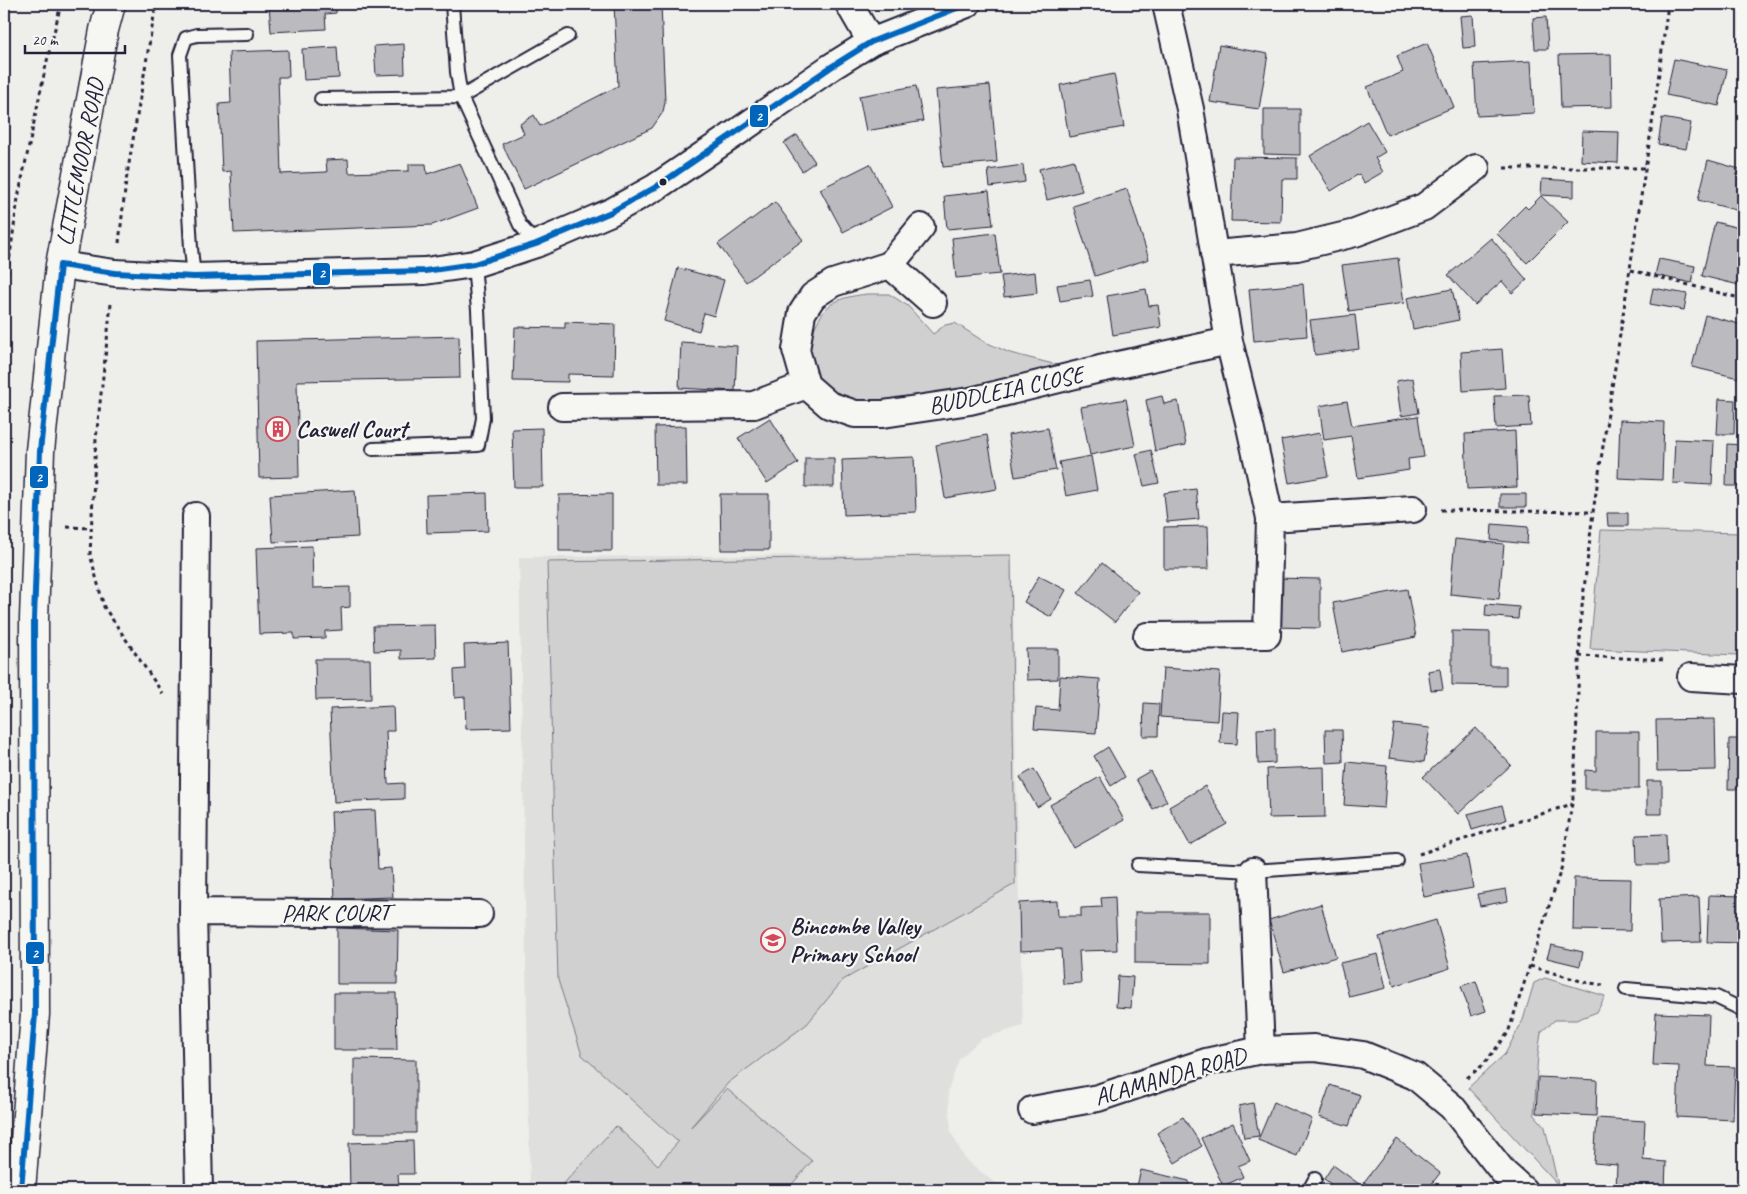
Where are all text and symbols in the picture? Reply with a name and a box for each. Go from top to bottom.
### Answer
scale bar [25,22,125,54]
text: 20 m [32,31,59,50]
street label: LITTLEMOOR ROAD [49,74,111,248]
line badge: 2 [749,104,769,128]
text: 2 [756,108,764,125]
unlabelled marker [658,177,668,187]
line badge: 2 [312,262,331,286]
text: 2 [319,265,327,282]
street label: BUDDLEIA CLOSE [926,358,1089,421]
place label: Caswell Court [296,414,411,444]
building icon: Caswell Court [265,416,291,442]
line badge: 2 [29,465,49,489]
text: 2 [36,469,44,486]
street label: PARK COURT [282,898,396,928]
place label: Bincombe Valley Primary School [790,911,923,969]
school or university icon: Bincombe Valley Primary School [760,927,786,953]
line badge: 2 [25,941,45,965]
text: 2 [32,945,40,962]
street label: ALAMANDA ROAD [1091,1039,1251,1112]

